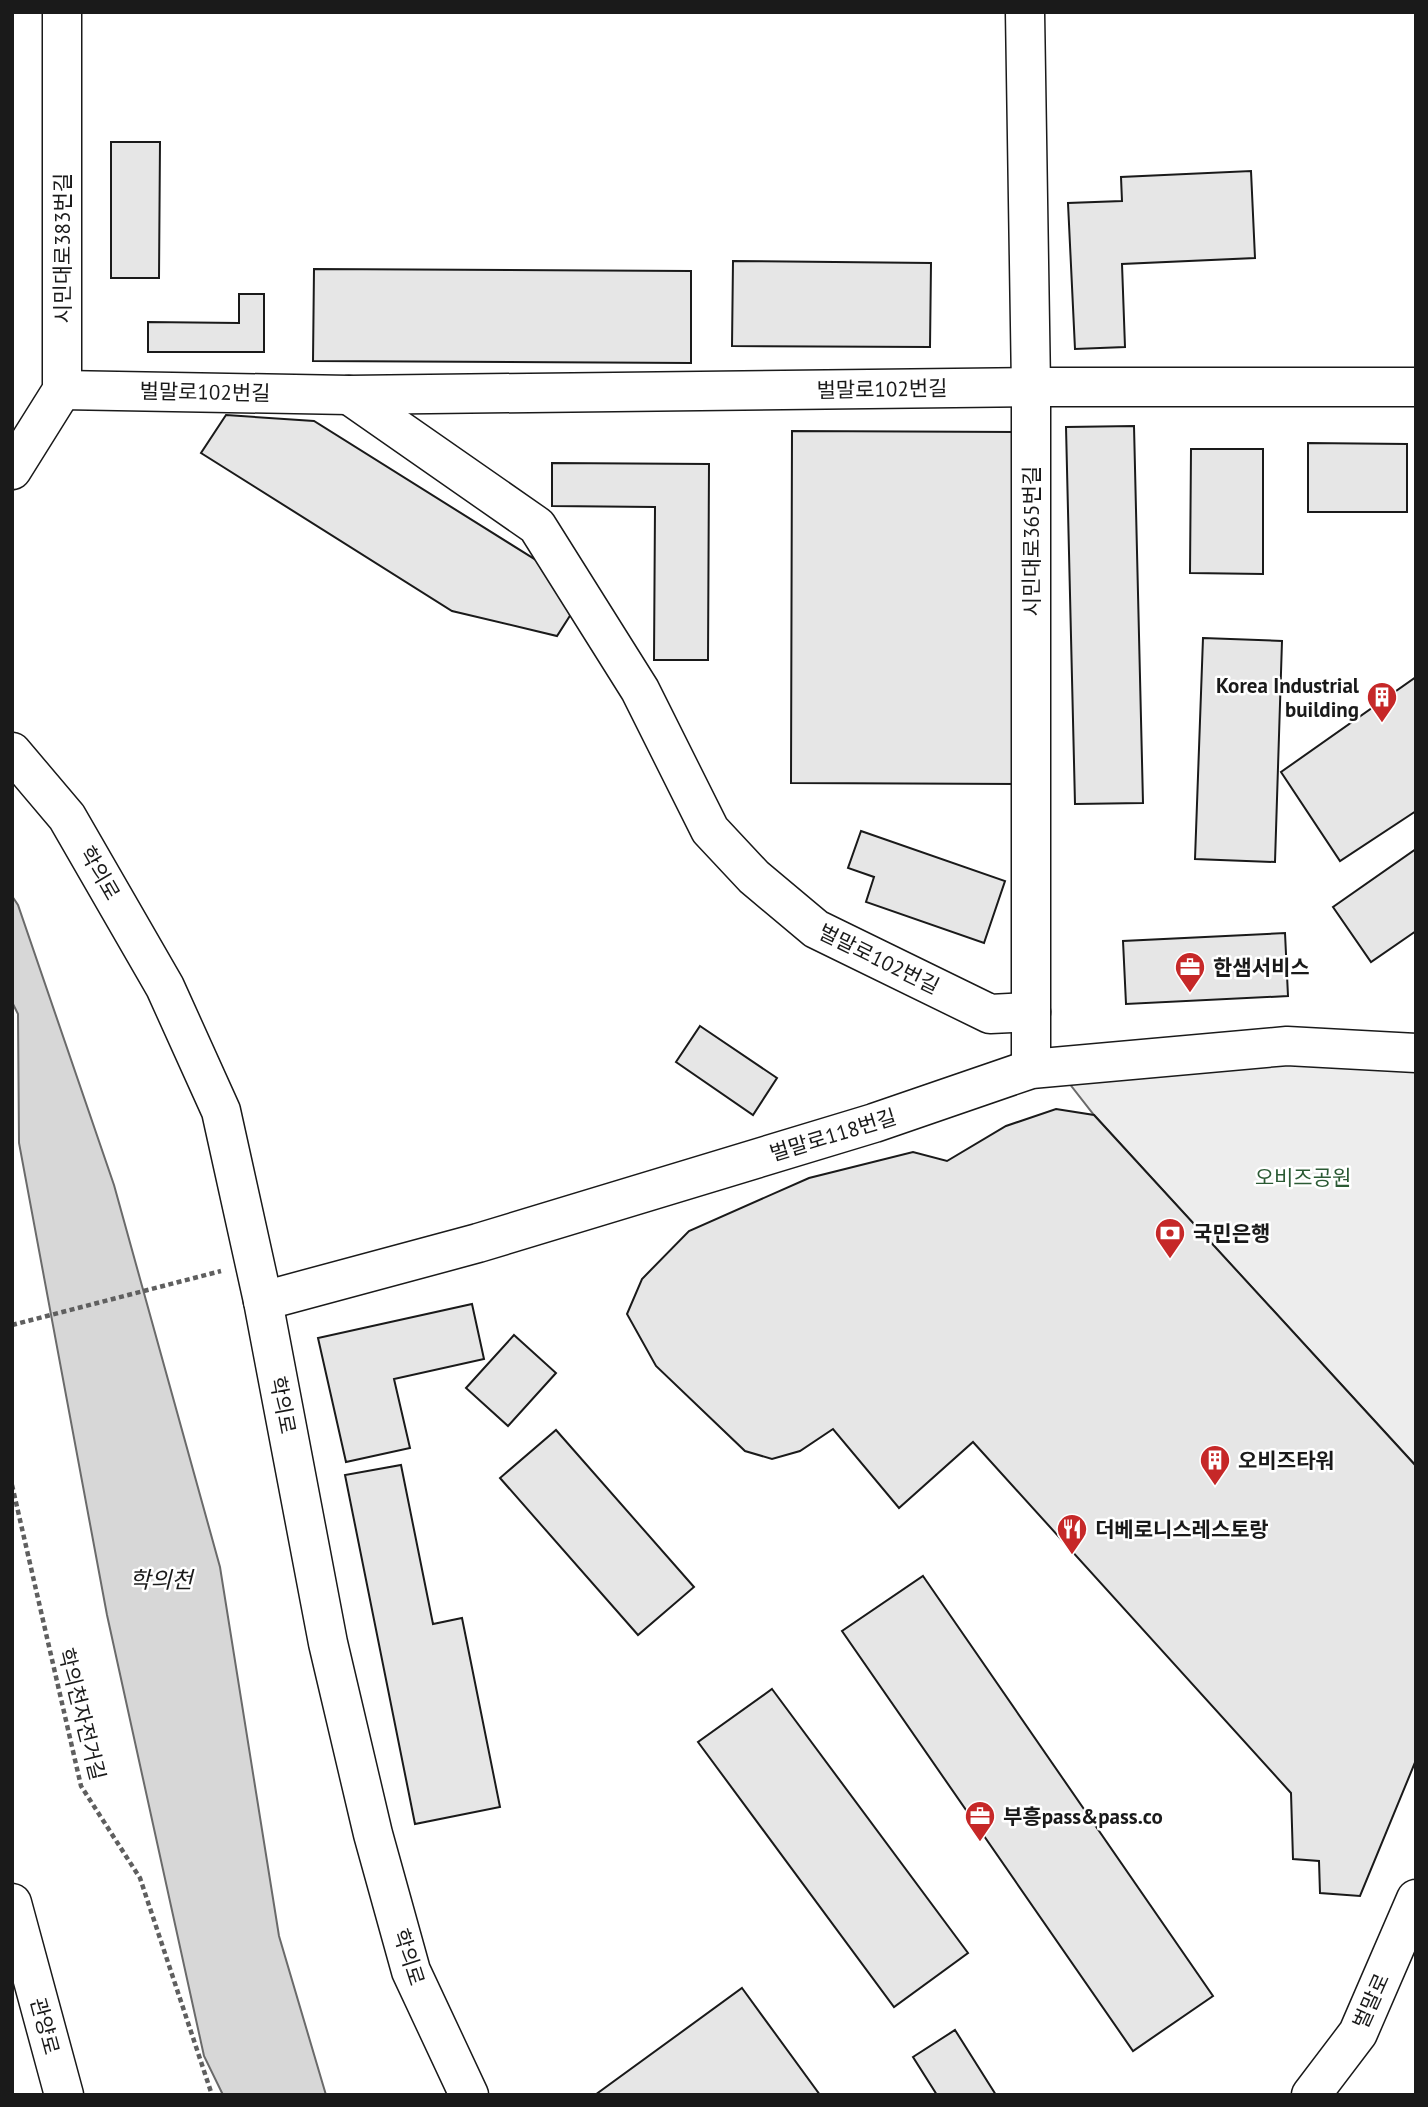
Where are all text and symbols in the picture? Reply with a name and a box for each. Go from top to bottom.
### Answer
street label: 시민대로383번길 [49,173,76,323]
street label: 벌말로102번길 [816,374,948,404]
street label: 벌말로102번길 [139,377,271,407]
street label: 시민대로365번길 [1018,466,1045,616]
place label: Korea Industrial building [1216,672,1360,723]
building icon: Korea Industrial building [1365,680,1399,724]
street label: 학의로 [74,841,126,905]
street label: 벌말로102번길 [814,918,944,1000]
office icon: 한샘서비스 [1173,950,1207,994]
place label: 한샘서비스 [1213,954,1310,981]
street label: 벌말로118번길 [766,1103,900,1167]
park label: 오비즈공원 [1255,1164,1351,1191]
bank icon: 국민은행 [1153,1216,1187,1260]
place label: 국민은행 [1193,1220,1270,1247]
street label: 학의로 [264,1374,302,1436]
building icon: 오비즈타워 [1198,1443,1232,1487]
place label: 오비즈타워 [1238,1447,1335,1474]
restaurant icon: 더베로니스레스토랑 [1055,1512,1089,1556]
place label: 더베로니스레스토랑 [1095,1516,1269,1543]
water label: 학의천 [129,1565,196,1594]
street label: 학의천자전거길 [53,1645,111,1783]
office icon: 부흥pass&pass.co [963,1799,997,1843]
place label: 부흥pass&pass.co [1003,1803,1163,1830]
street label: 학의로 [387,1925,431,1989]
street label: 벌말로 [1347,1969,1395,2033]
street label: 관양로 [24,1995,66,2057]

